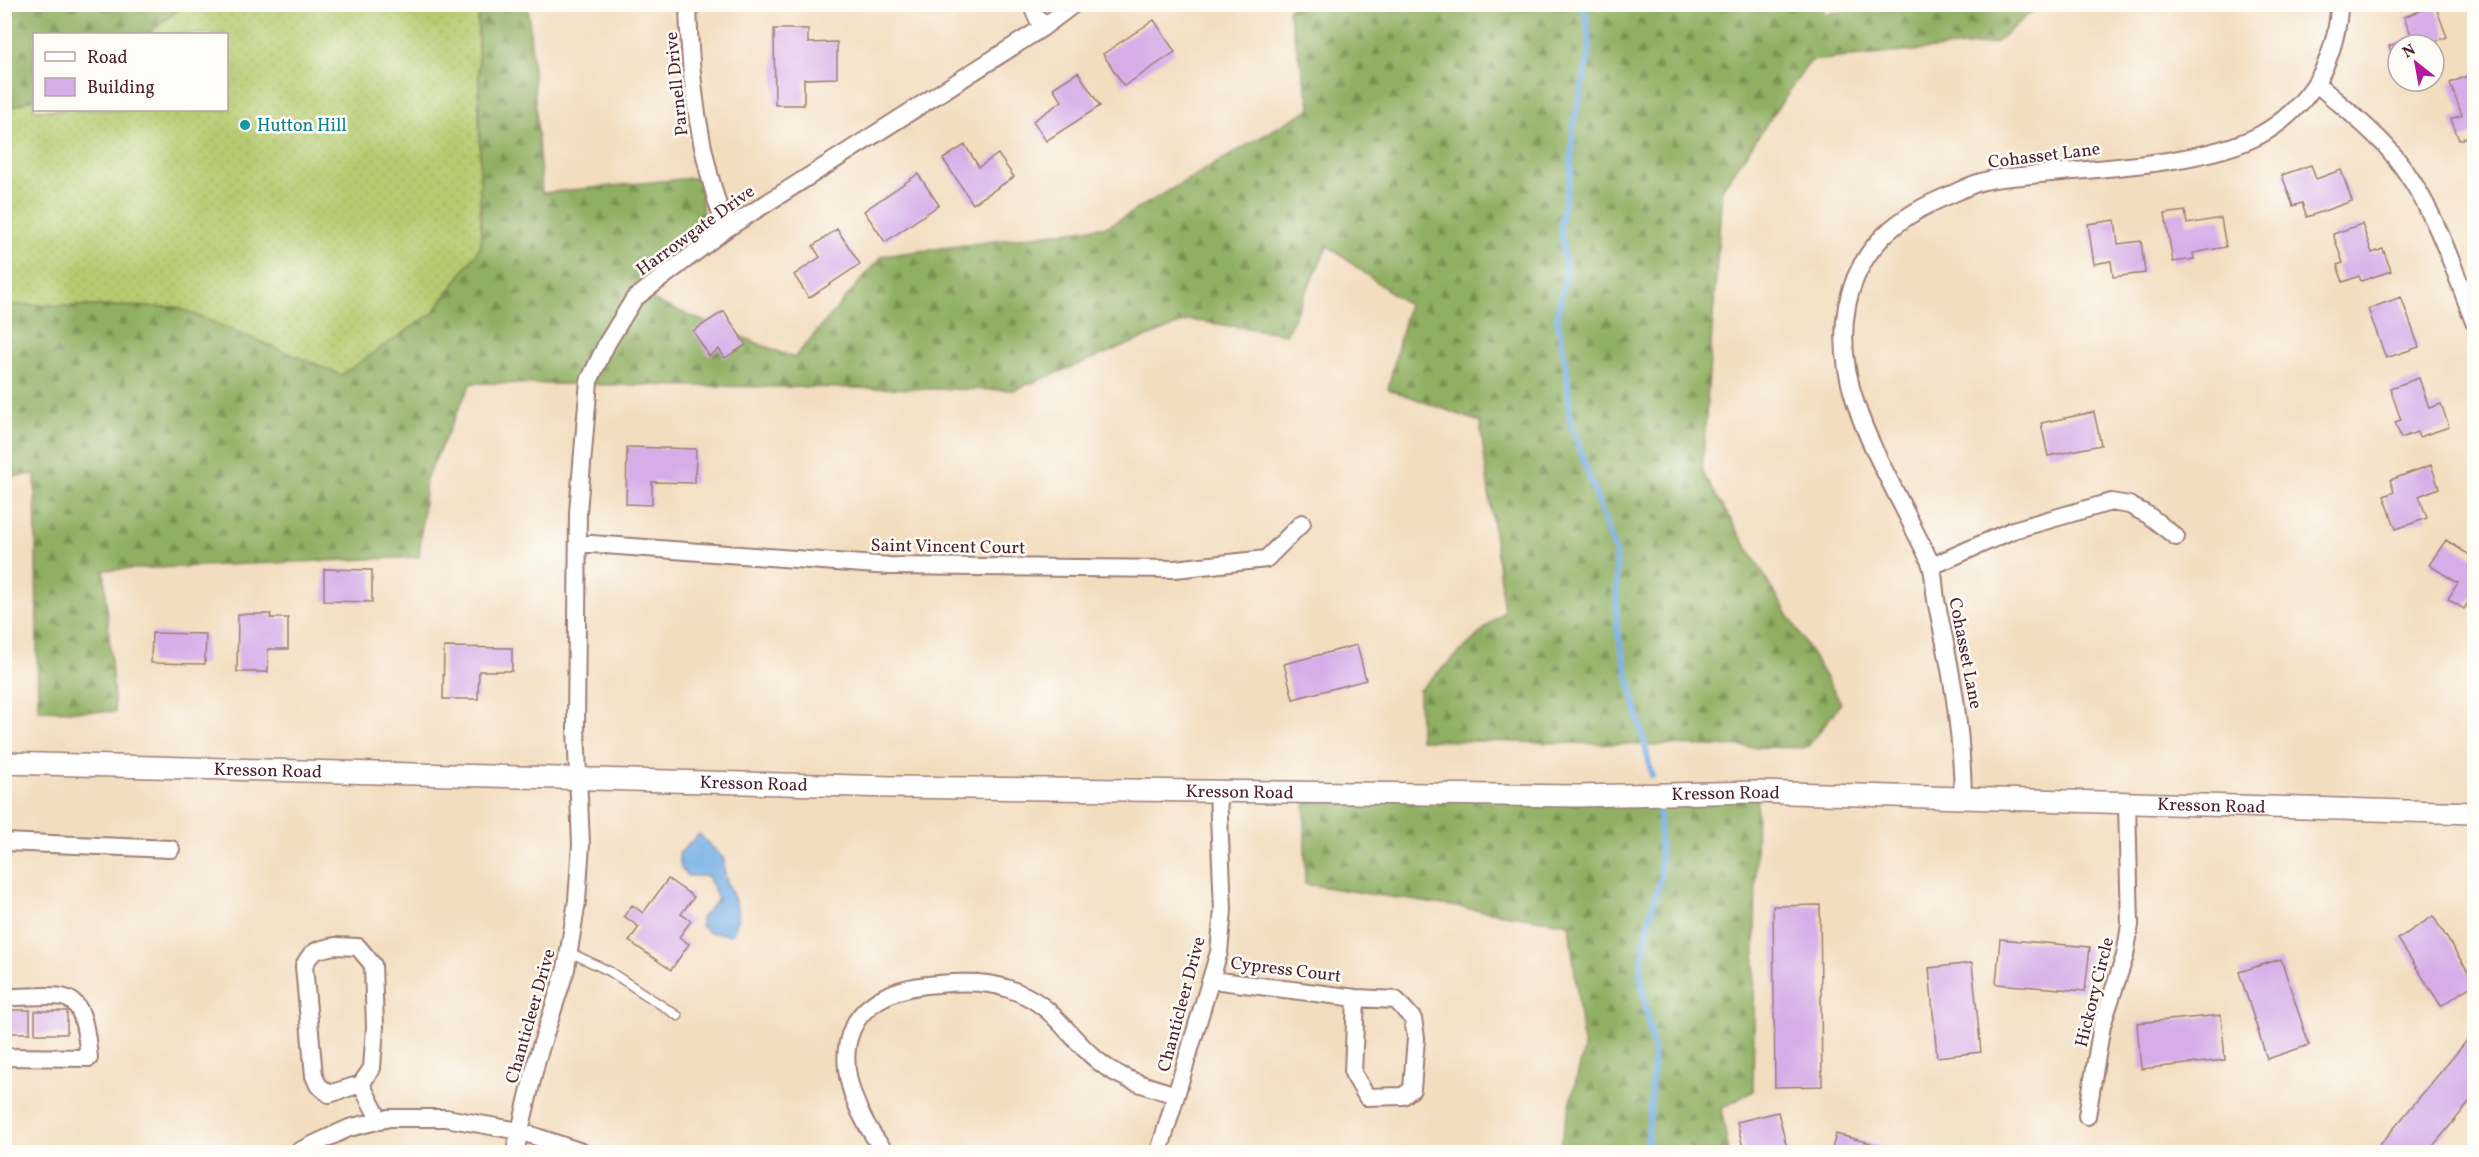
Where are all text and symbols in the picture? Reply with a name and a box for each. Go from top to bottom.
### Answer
street label: Parnell Drive [660,31,695,137]
legend [33,33,228,111]
north arrow [2386,33,2446,93]
text: N [2399,39,2420,64]
text: Road [87,46,128,71]
text: Building [87,76,155,101]
place label: Hutton Hill [257,114,347,139]
marker: Hutton Hill [238,118,252,132]
street label: Cohasset Lane [1987,137,2102,176]
street label: Harrowgate Drive [631,180,760,283]
street label: Saint Vincent Court [870,534,1026,561]
street label: Cohasset Lane [1941,595,1988,711]
street label: Kresson Road [213,758,322,786]
street label: Kresson Road [699,771,808,799]
street label: Kresson Road [1185,780,1294,806]
street label: Kresson Road [1671,781,1780,808]
street label: Kresson Road [2157,793,2266,821]
street label: Chanticleer Drive [1152,934,1213,1075]
street label: Hickory Circle [2070,935,2121,1050]
street label: Chanticleer Drive [500,946,563,1087]
street label: Cypress Court [1229,951,1343,990]

